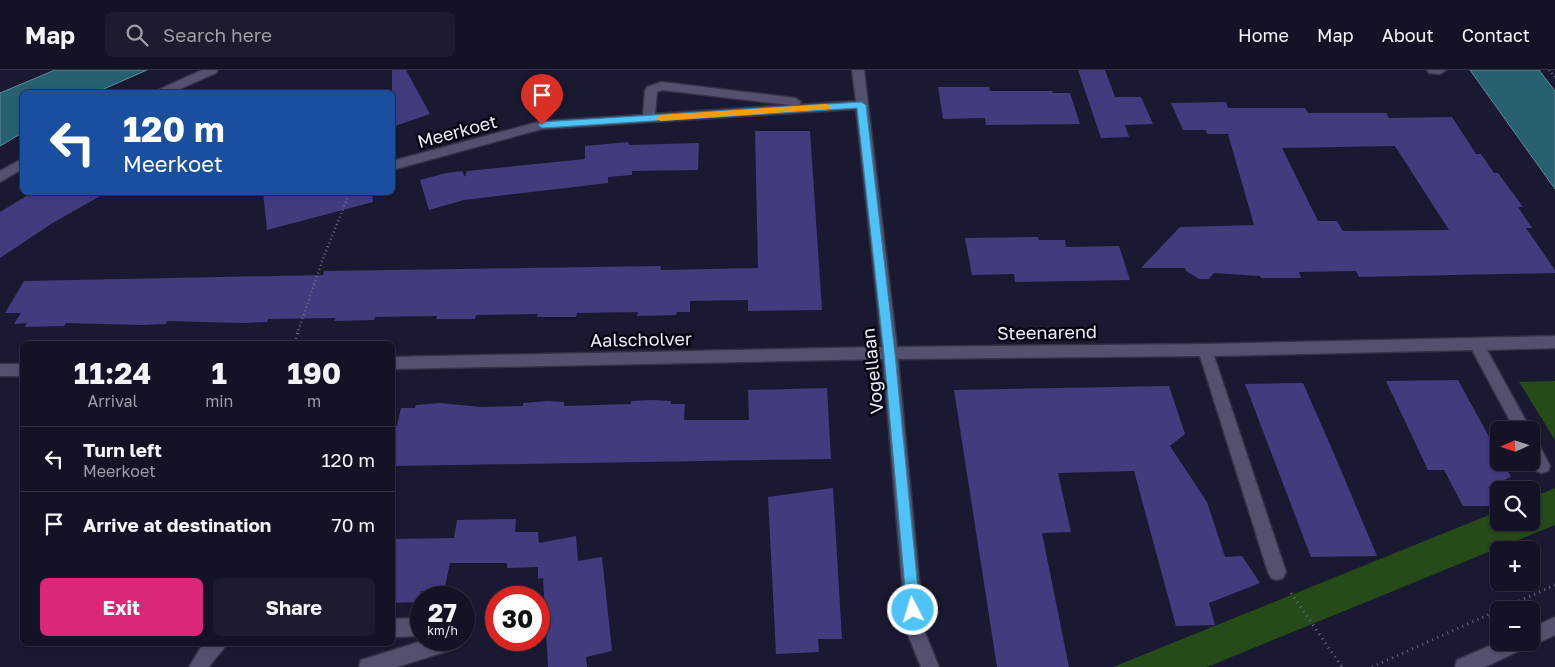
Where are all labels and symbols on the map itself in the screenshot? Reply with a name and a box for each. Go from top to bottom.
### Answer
pin [521,74,563,125]
street label: Meerkoet [415,110,499,152]
street label: Steenarend [997,320,1097,344]
street label: Aalscholver [590,327,692,351]
street label: Vogellaan [857,327,887,415]
north arrow [1490,421,1540,471]
position arrow [886,583,938,635]
speed limit sign: 30 [485,586,550,651]

